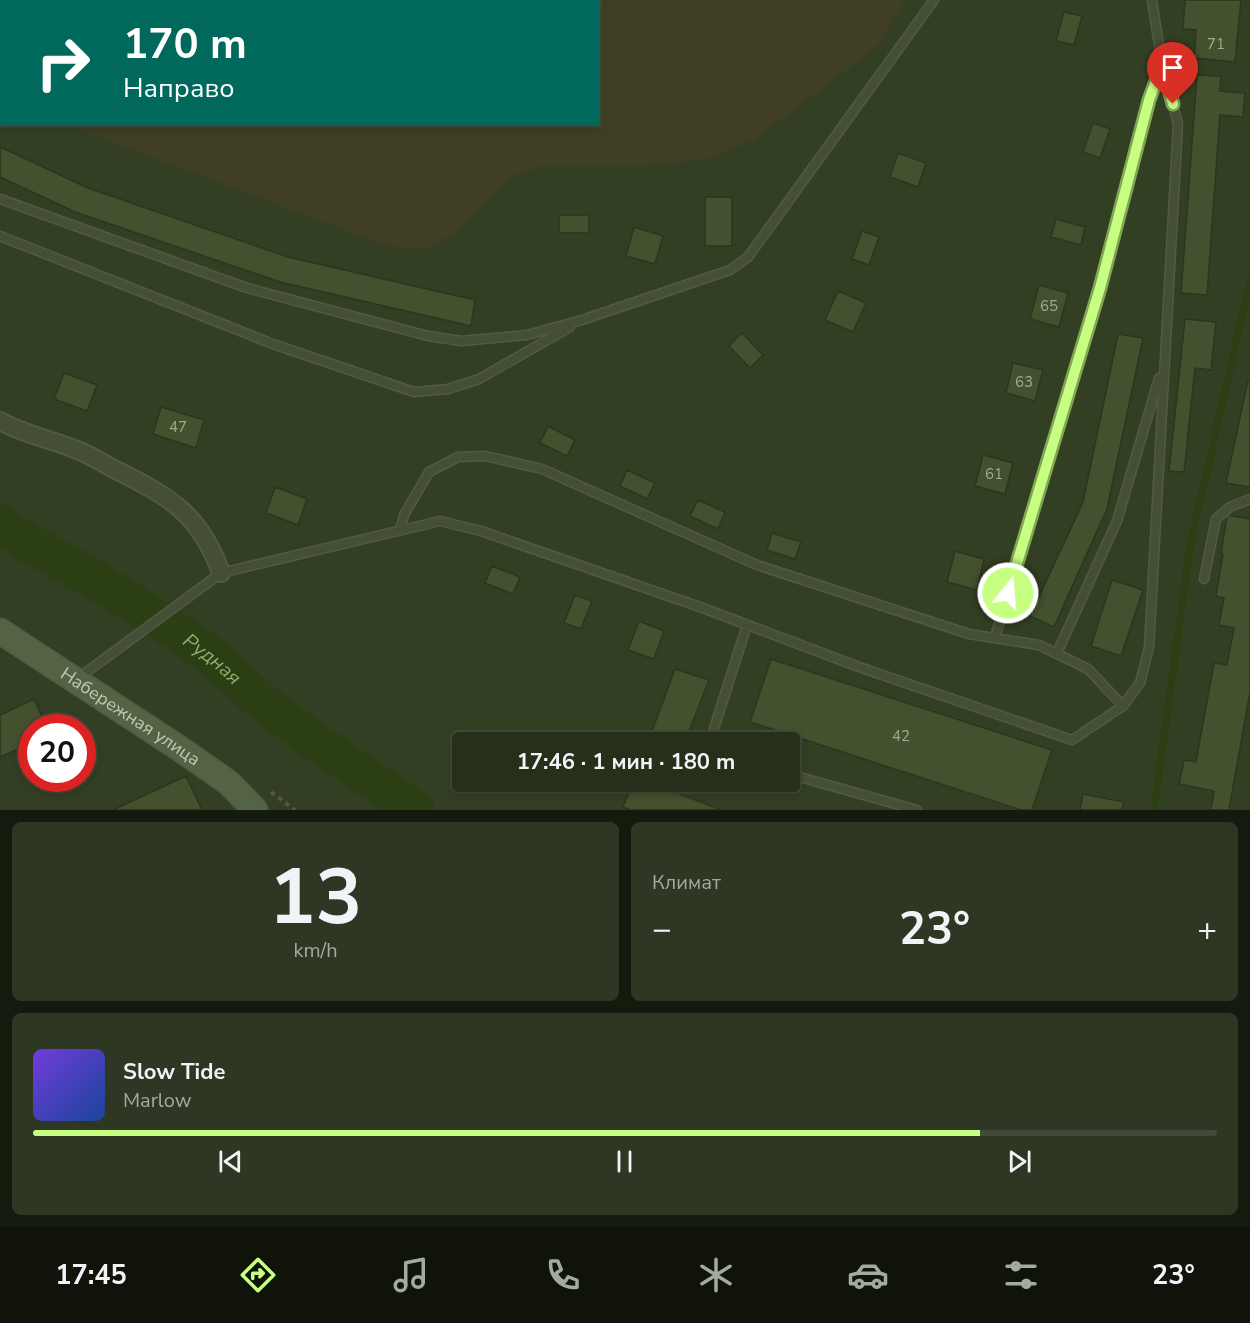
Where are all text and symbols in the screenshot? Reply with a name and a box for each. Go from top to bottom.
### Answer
text: 170 m [123,16,247,73]
icon: right [24,24,102,102]
house number: 71 [1207,34,1225,54]
pin [1147,42,1198,104]
icon: arrive [1156,51,1189,84]
text: Направо [123,70,234,107]
house number: 65 [1040,296,1058,316]
house number: 63 [1015,372,1033,392]
house number: 47 [169,417,187,437]
house number: 61 [985,464,1003,484]
position arrow [976,561,1040,625]
water label: Рудная [178,627,248,691]
street label: Набережная улица [56,662,205,771]
speed limit sign: 20 [18,714,96,792]
house number: 42 [892,726,910,746]
text: 17:46 · 1 мин · 180 m [517,747,735,777]
text: 13 [269,844,362,951]
text: Климат [652,869,721,896]
text: 23° [899,899,970,960]
text: − [652,907,672,952]
text: + [1197,907,1217,952]
text: km/h [293,937,338,964]
text: Slow Tide [123,1057,225,1087]
text: Marlow [123,1087,191,1114]
icon: previous [214,1145,247,1178]
icon: pause [608,1145,641,1178]
icon: next [1003,1145,1036,1178]
icon: directions [237,1254,279,1296]
icon: music [390,1254,432,1296]
icon: phone [542,1254,584,1296]
icon: climate [695,1254,737,1296]
icon: car [847,1254,889,1296]
icon: filters [1000,1254,1042,1296]
text: 17:45 [55,1257,127,1294]
text: 23° [1152,1257,1195,1294]

